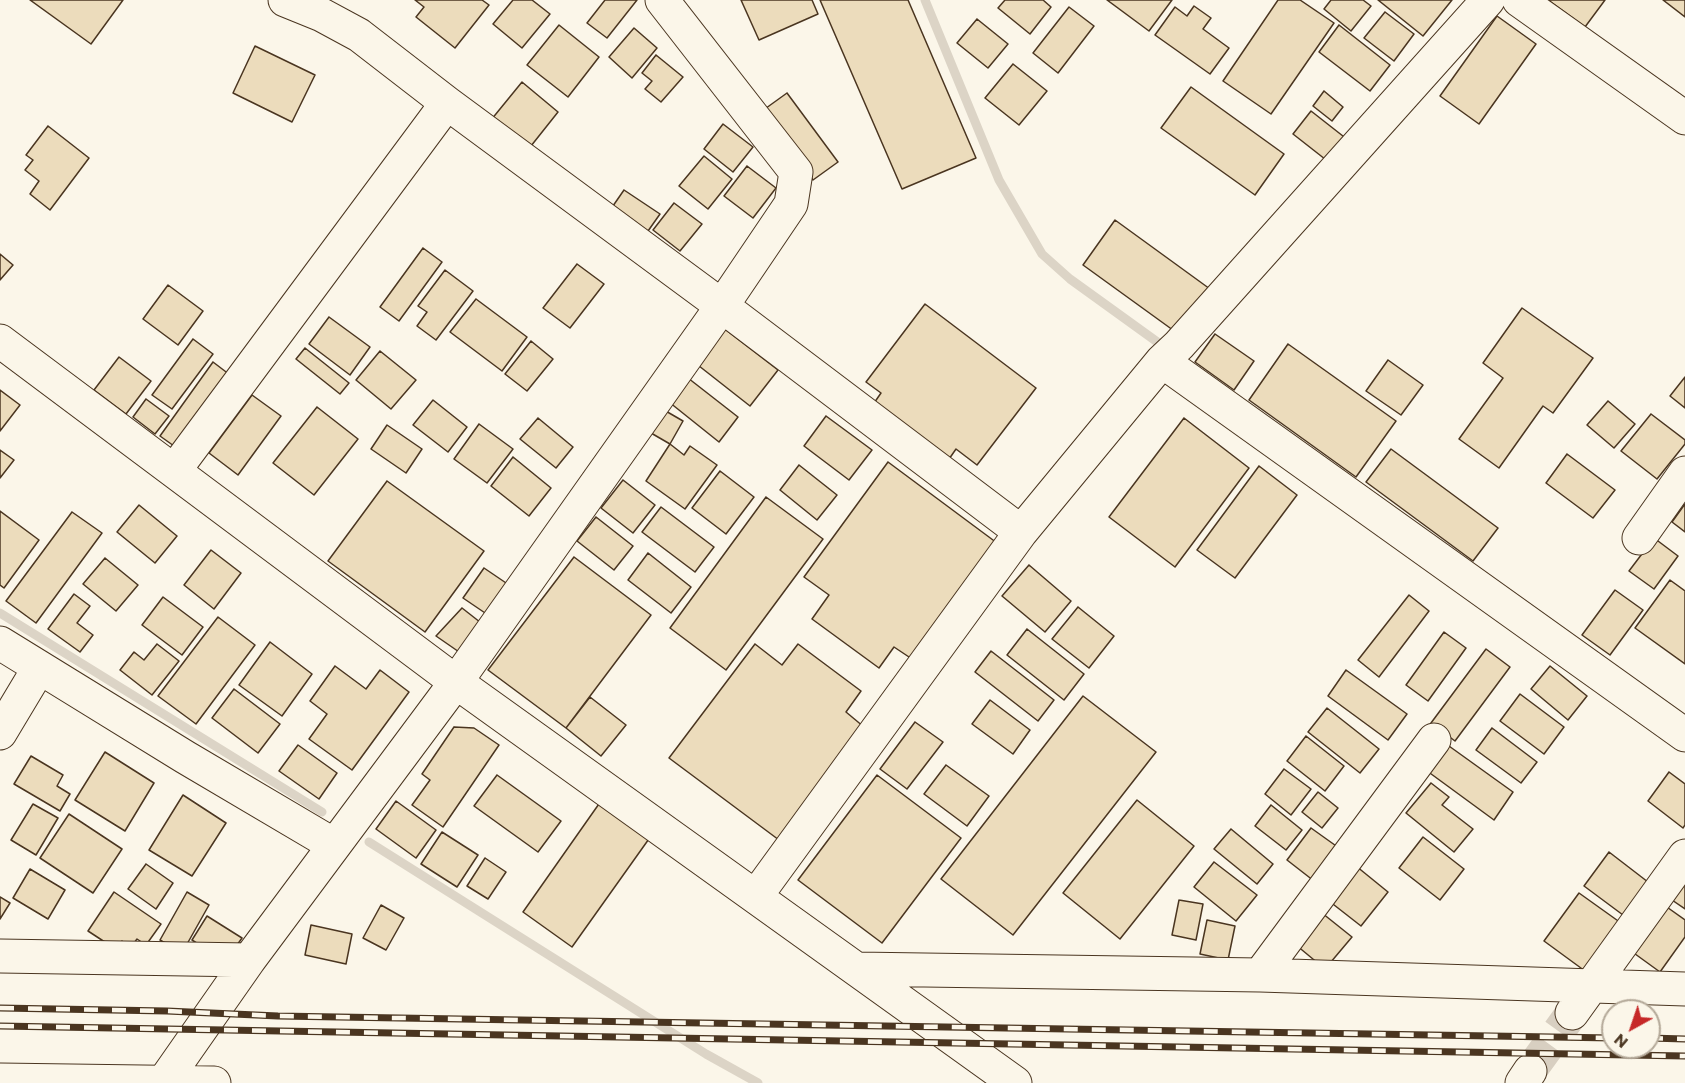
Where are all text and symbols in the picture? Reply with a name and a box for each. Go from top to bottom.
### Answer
north arrow [1601,999,1661,1059]
text: N [1610,1031,1631,1053]

